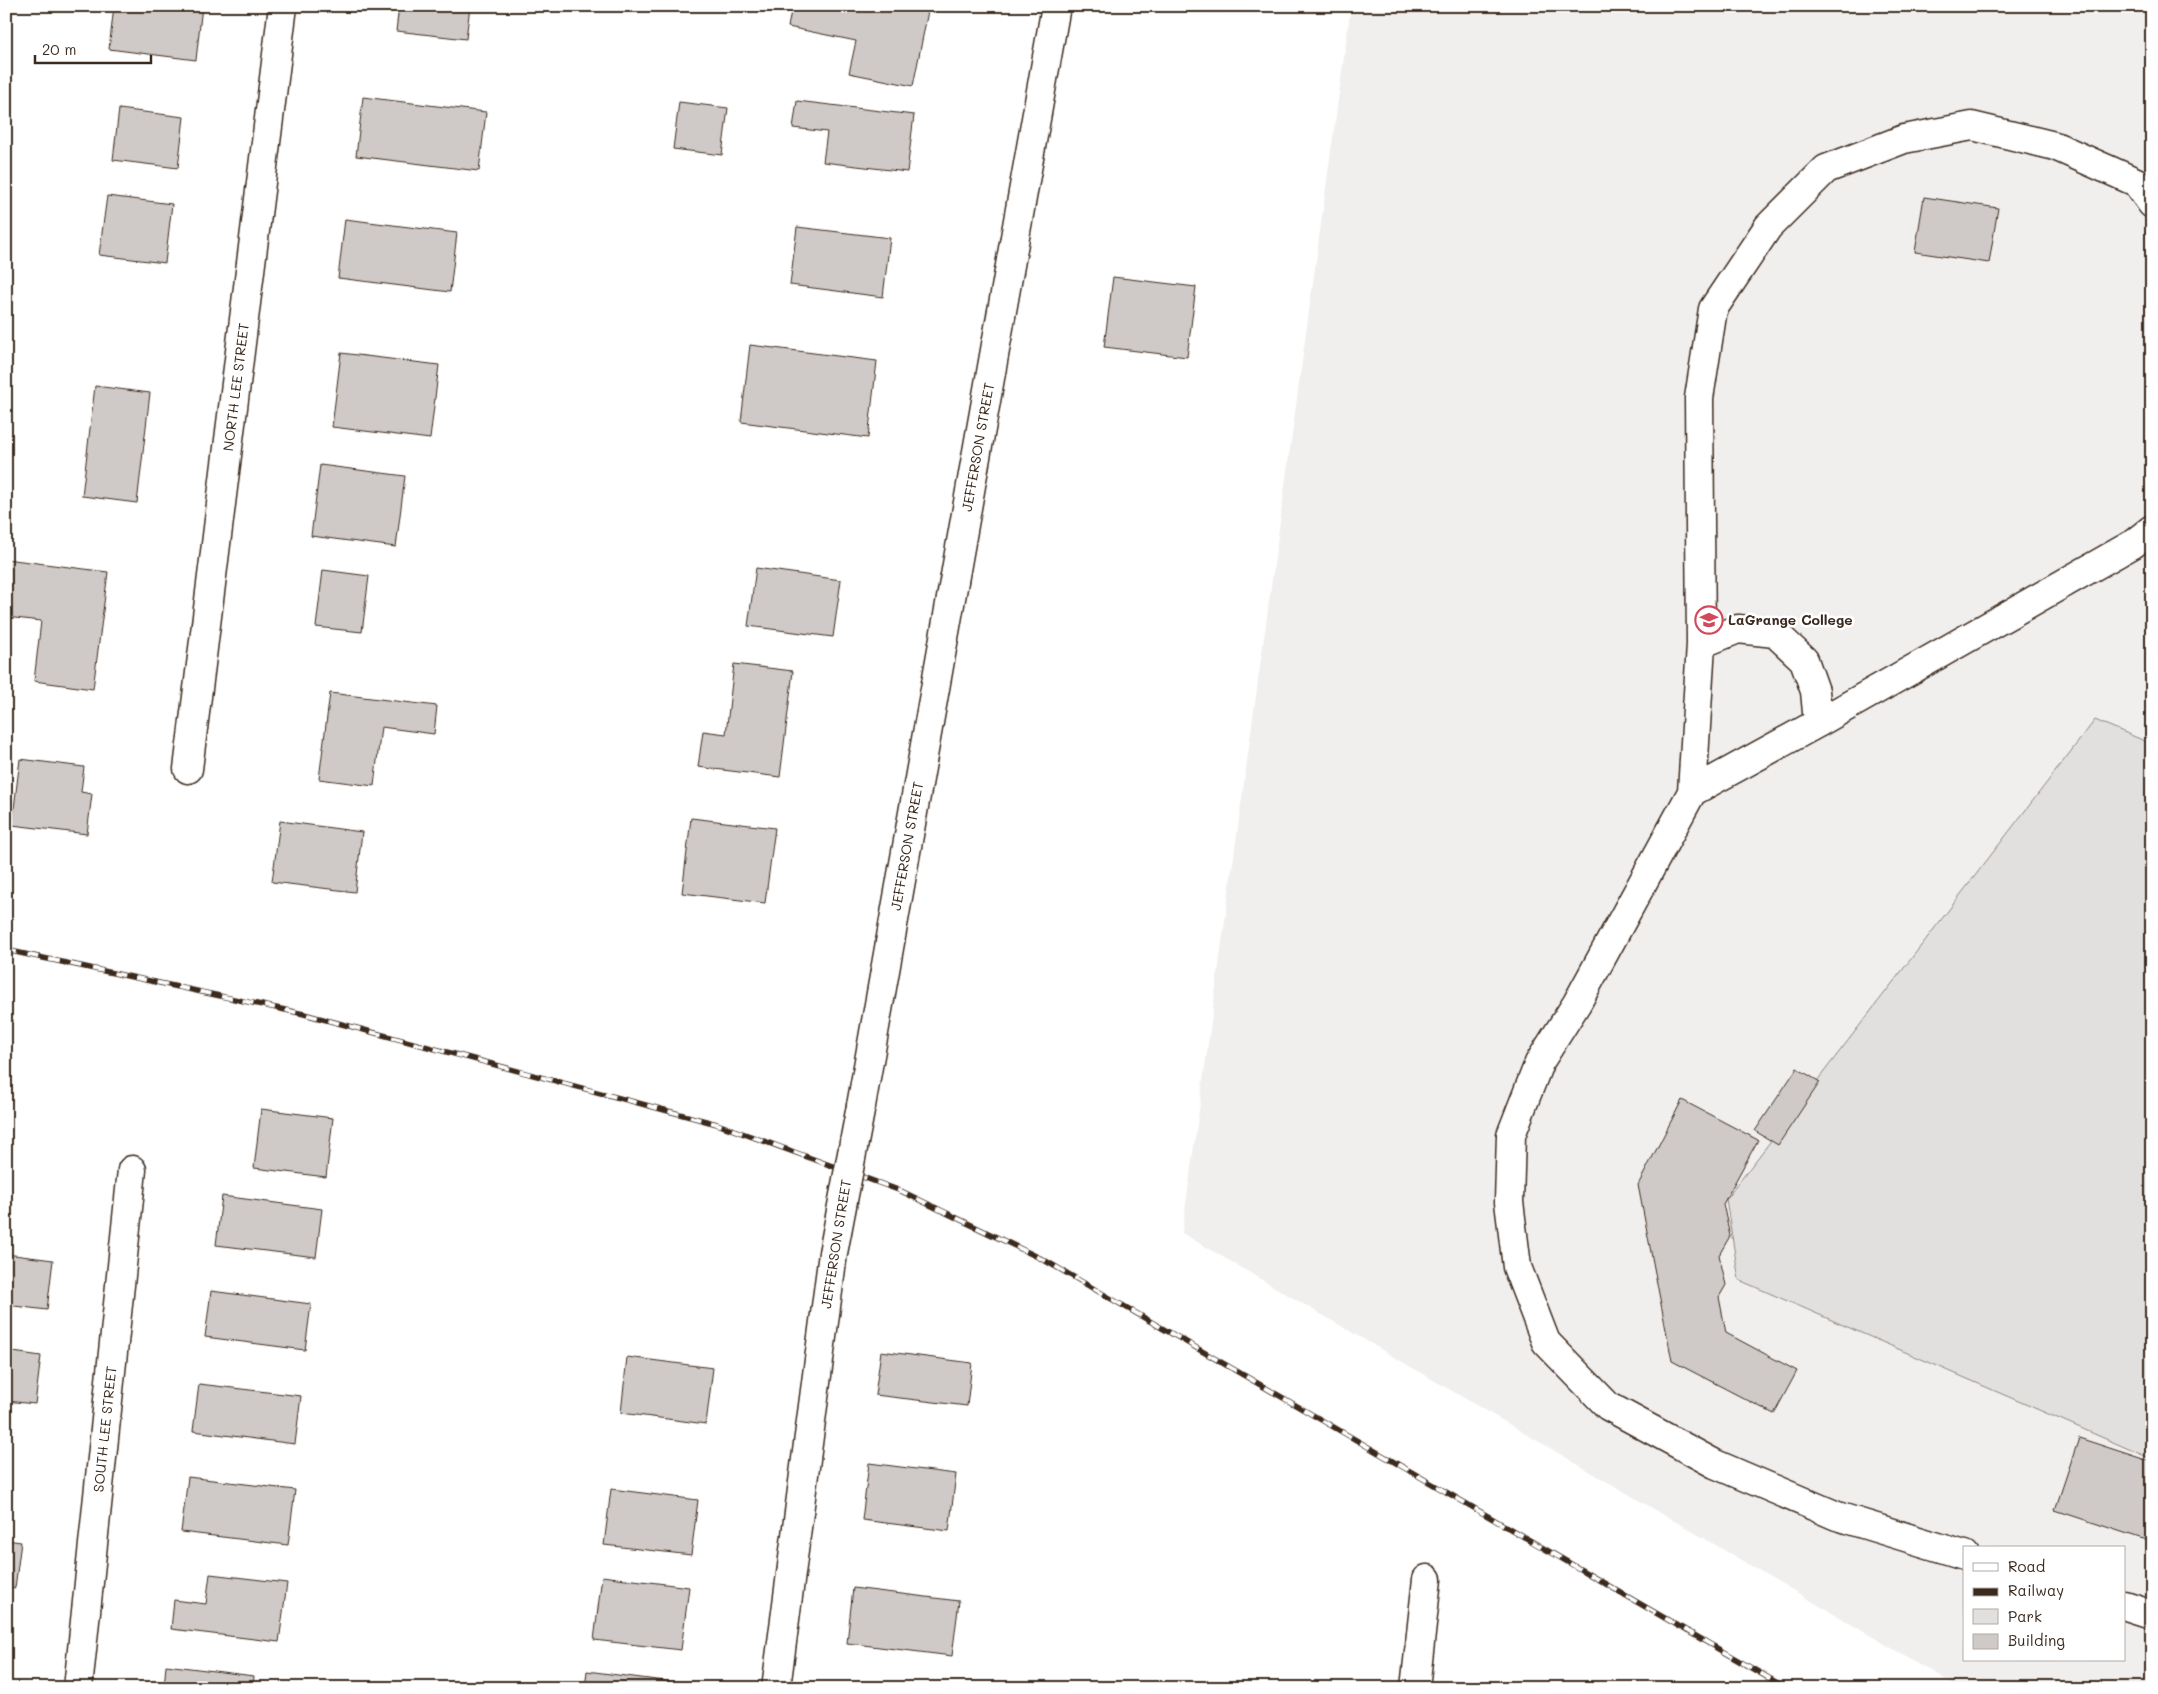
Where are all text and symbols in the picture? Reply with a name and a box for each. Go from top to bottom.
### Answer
scale bar [35,32,151,64]
text: 20 m [42,39,76,59]
street label: NORTH LEE STREET [218,322,253,452]
street label: JEFFERSON STREET [957,381,998,513]
school or university icon: LaGrange College [1694,605,1724,635]
place label: LaGrange College [1728,610,1853,629]
street label: JEFFERSON STREET [886,780,927,912]
street label: JEFFERSON STREET [816,1178,855,1310]
street label: SOUTH LEE STREET [88,1365,121,1493]
legend [1963,1546,2126,1662]
text: Road [2008,1556,2045,1576]
text: Railway [2008,1580,2064,1600]
text: Park [2008,1606,2042,1626]
text: Building [2008,1630,2065,1650]

